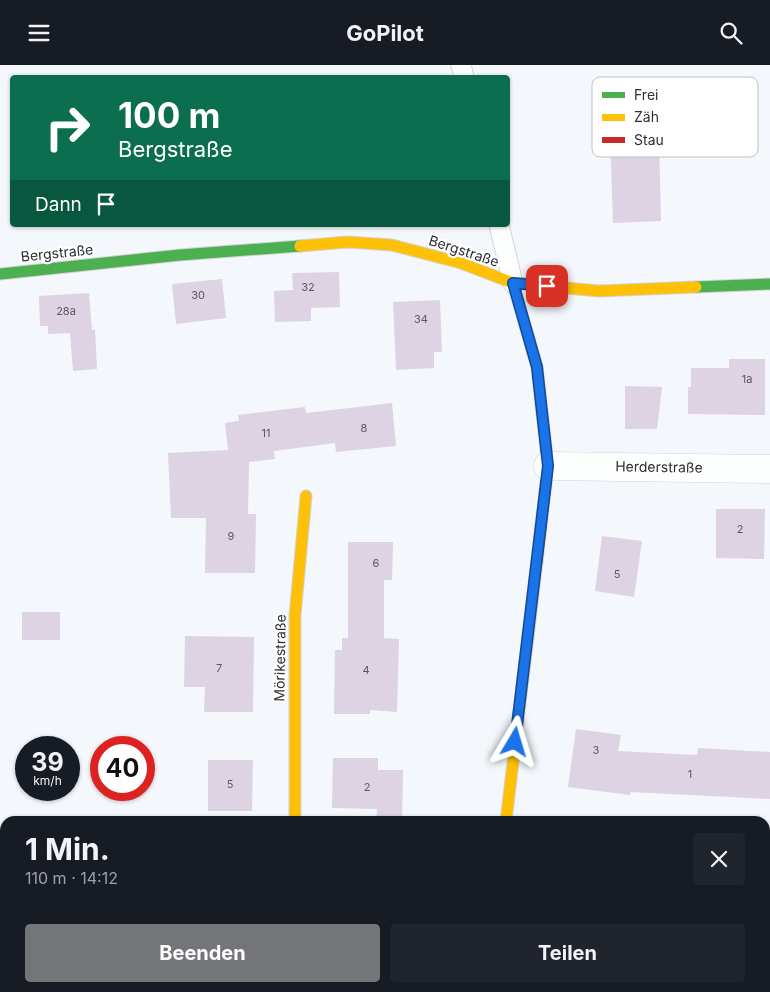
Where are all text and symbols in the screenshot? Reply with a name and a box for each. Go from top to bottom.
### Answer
icon: menu [25,19,53,47]
icon: search [717,19,745,47]
text: GoPilot [346,20,424,46]
legend [592,77,758,157]
text: Frei [634,86,658,103]
text: 100 m [118,94,221,136]
icon: right [35,95,100,160]
text: Zäh [634,108,659,125]
text: Stau [634,131,664,148]
text: Bergstraße [118,136,232,162]
icon: arrive [92,190,120,218]
text: Dann [35,193,82,216]
street label: Bergstraße [427,231,501,270]
street label: Bergstraße [20,240,94,265]
pin [526,265,568,307]
icon: arrive [533,272,561,300]
house number: 32 [301,280,315,294]
house number: 30 [191,288,205,302]
house number: 28a [56,304,76,318]
house number: 34 [414,312,428,326]
house number: 1a [742,372,752,386]
house number: 8 [361,421,368,435]
house number: 11 [262,426,270,440]
street label: Herderstraße [615,457,703,476]
house number: 2 [737,522,743,536]
house number: 9 [228,529,235,543]
house number: 6 [373,556,380,570]
house number: 5 [614,567,621,581]
street label: Mörikestraße [270,614,289,702]
house number: 7 [216,661,222,675]
house number: 4 [362,663,370,677]
position arrow [488,715,540,767]
speed limit sign: 40 [90,736,155,801]
house number: 3 [593,743,600,757]
text: 39 [31,747,64,777]
house number: 1 [688,767,692,781]
text: km/h [33,773,62,788]
house number: 5 [227,777,234,791]
house number: 2 [364,780,370,794]
text: 1 Min. [25,831,110,867]
button: close [693,833,745,885]
text: 110 m · 14:12 [25,868,118,888]
button: Beenden [25,924,380,982]
button: Teilen [390,924,745,982]

